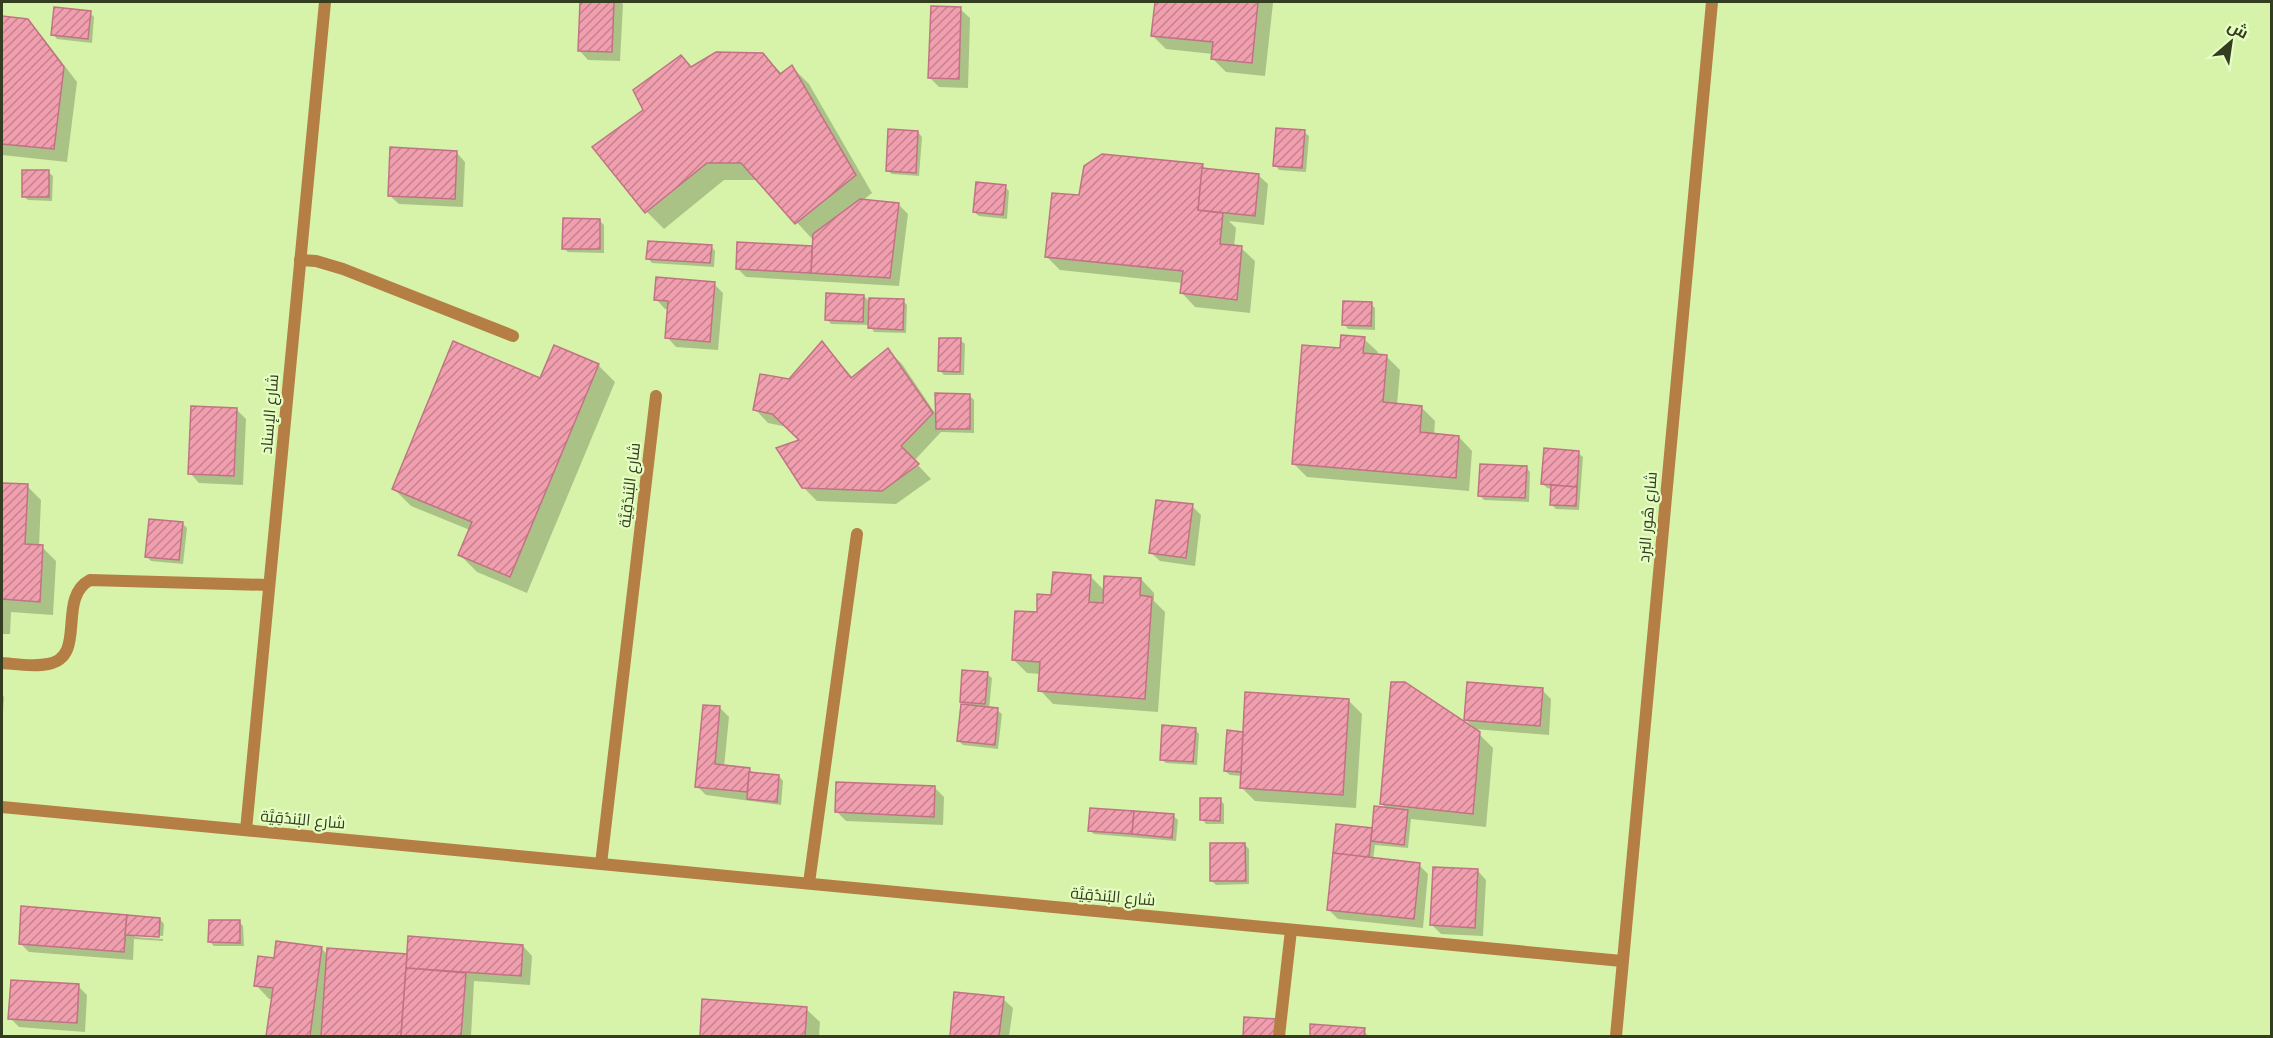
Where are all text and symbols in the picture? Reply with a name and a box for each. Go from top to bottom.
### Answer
north arrow [2201,12,2261,72]
text: ش [2224,14,2253,43]
street label: شارع الإسناد [255,373,284,455]
street label: شارع البُندُقِيَّة [613,441,646,529]
street label: شارع هُور البَرد [1632,470,1663,564]
street label: شارع البُندُقِيَّة [259,804,347,835]
street label: شارع البُندُقِيَّة [1069,881,1157,912]

